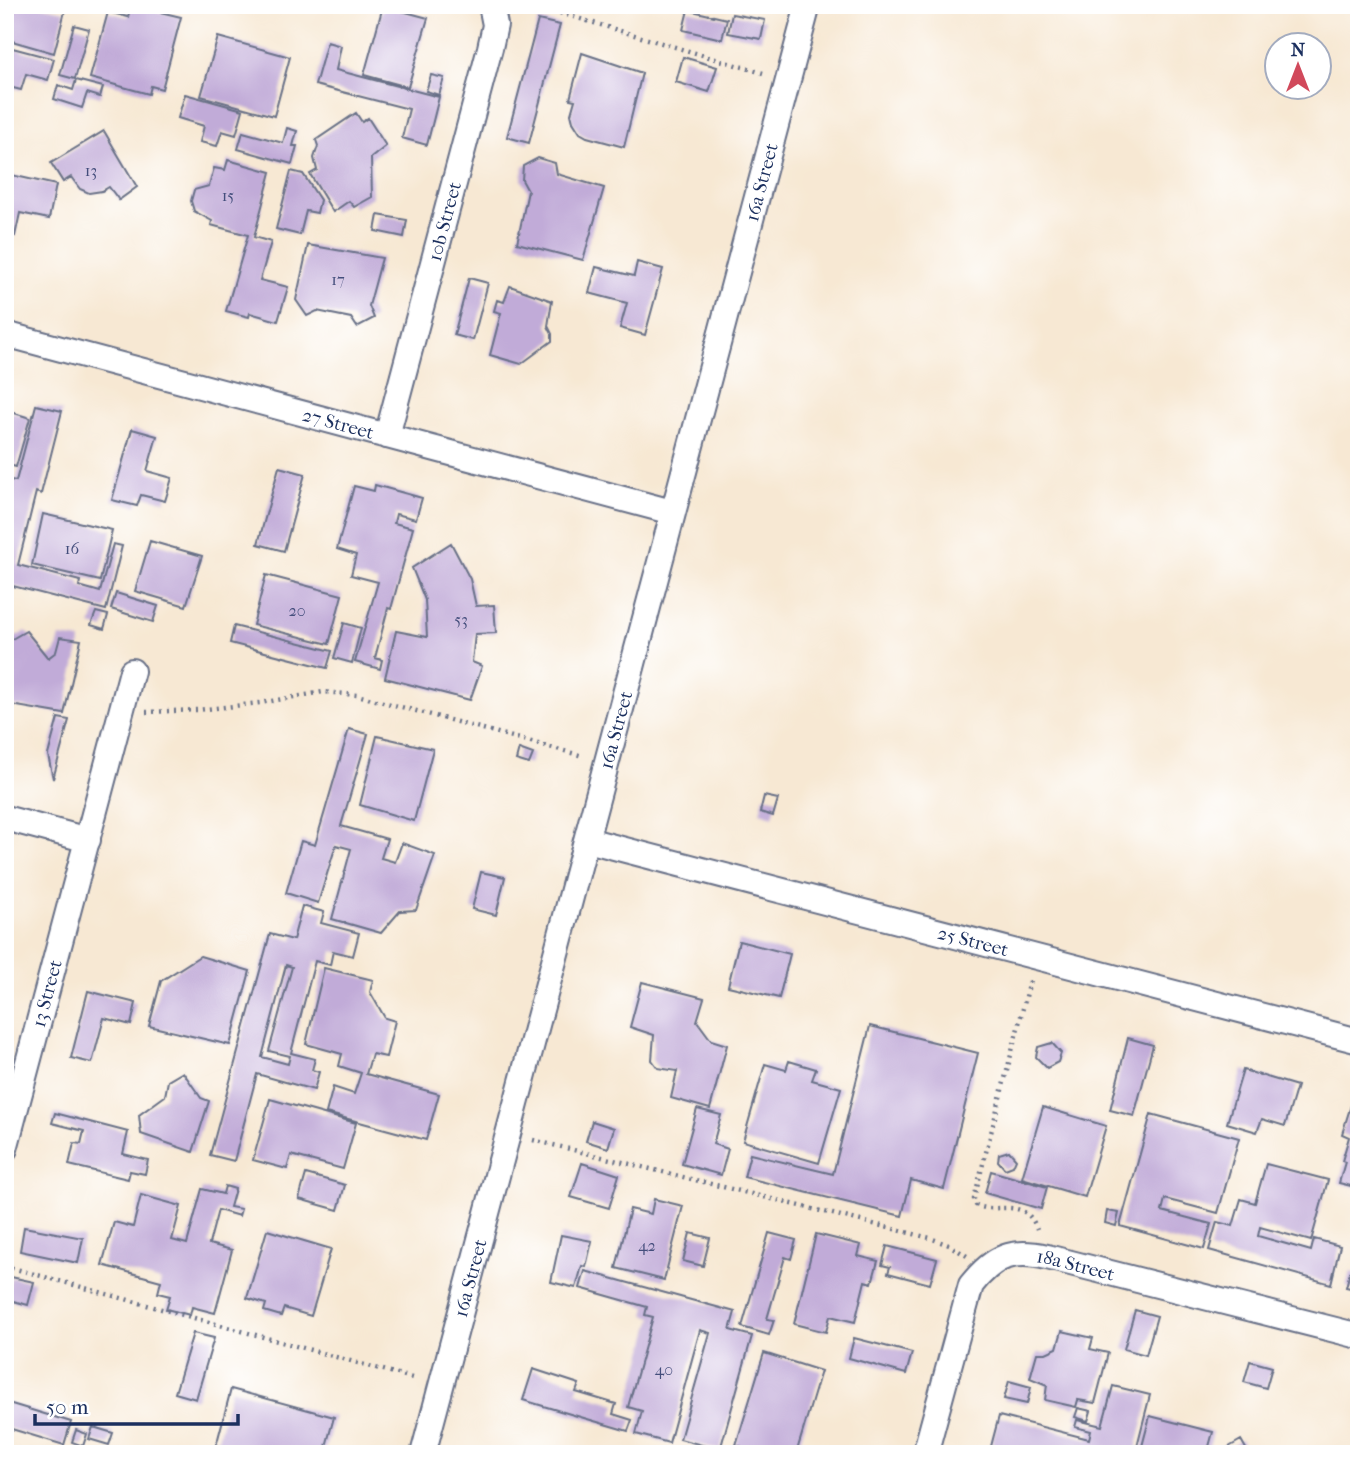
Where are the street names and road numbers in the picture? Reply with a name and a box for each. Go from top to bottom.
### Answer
street label: 16a Street [741,141,783,224]
street label: 10b Street [424,179,466,264]
street label: 27 Street [300,404,376,444]
street label: 16a Street [595,689,637,772]
street label: 25 Street [935,922,1011,961]
street label: 13 Street [28,957,67,1030]
street label: 16a Street [450,1237,492,1320]
street label: 18a Street [1035,1245,1117,1286]

